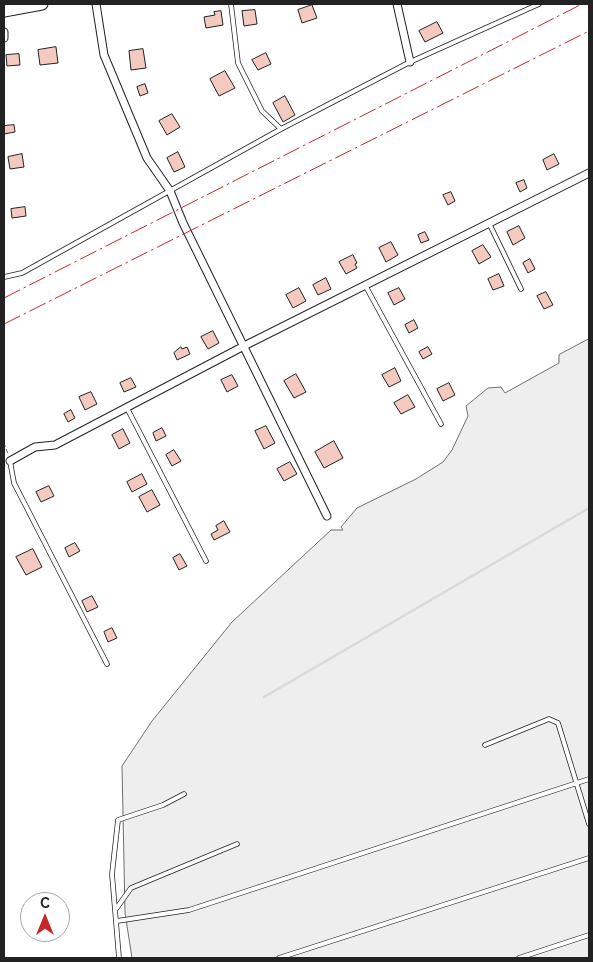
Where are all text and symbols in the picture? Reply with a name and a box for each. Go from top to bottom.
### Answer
north arrow [20,892,70,942]
text: С [40,895,50,911]

